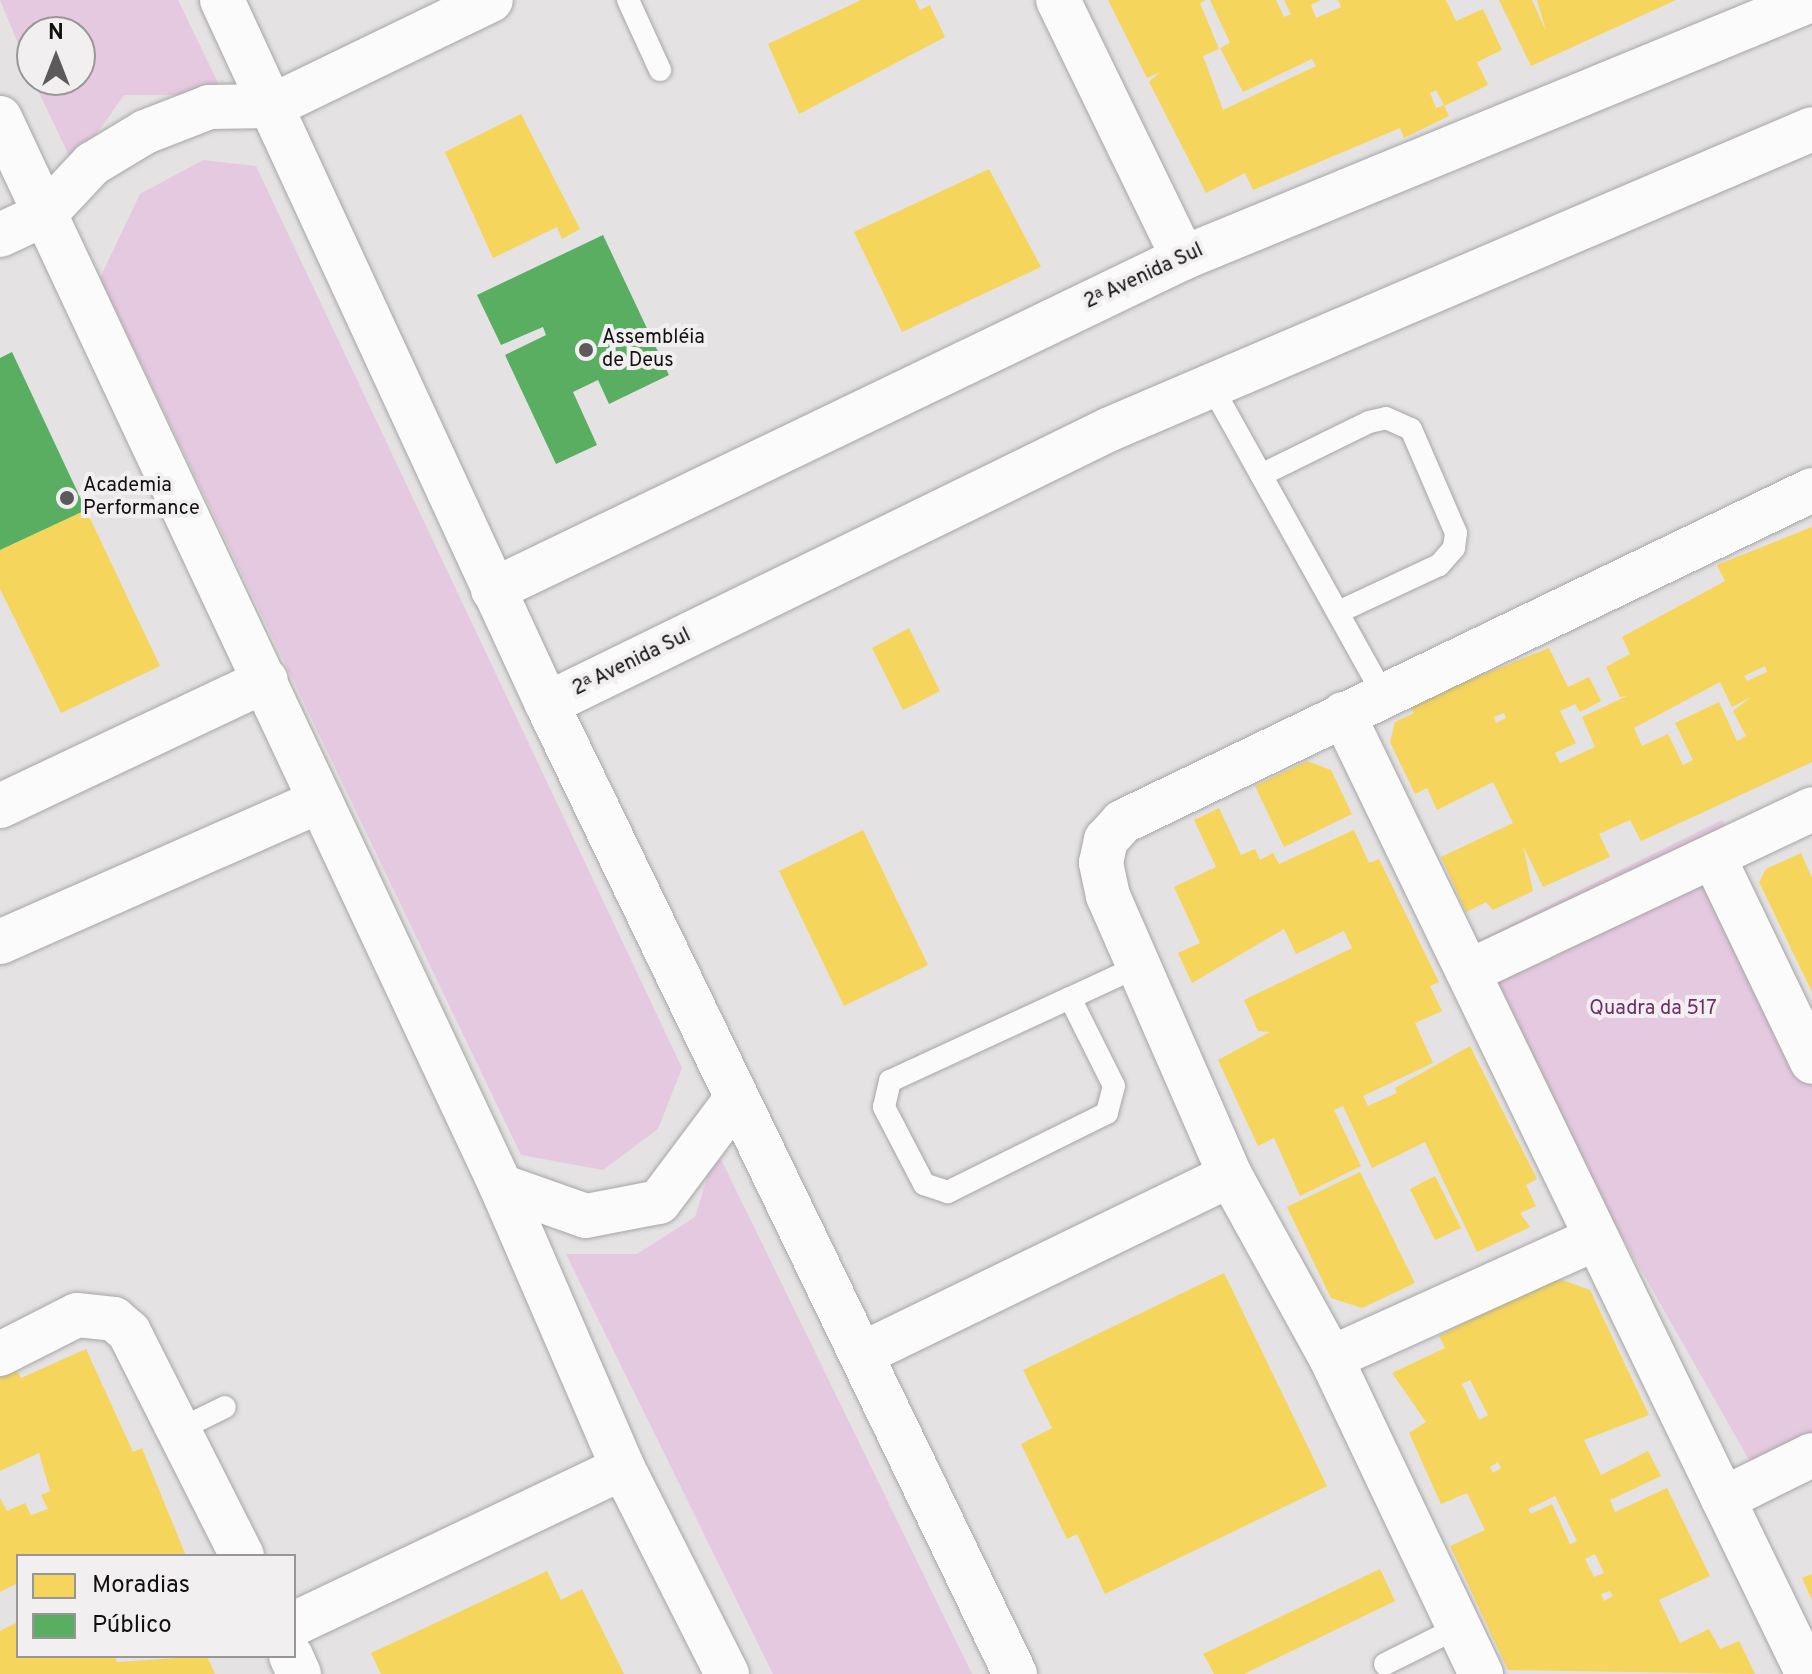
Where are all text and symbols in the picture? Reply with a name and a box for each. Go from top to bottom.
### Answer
north arrow [16,16,96,96]
text: N [48,20,64,47]
street label: 2ᵃ Avenida Sul [1080,239,1208,315]
place label: Assembléia de Deus [602,326,705,373]
marker: Assembléia de Deus [577,341,595,359]
place label: Academia Performance [83,474,200,521]
marker: Academia Performance [58,489,76,507]
street label: 2ᵃ Avenida Sul [569,624,695,702]
park label: Quadra da 517 [1589,997,1717,1021]
legend [16,1554,296,1658]
text: Moradias [92,1571,190,1601]
text: Público [92,1611,172,1641]

